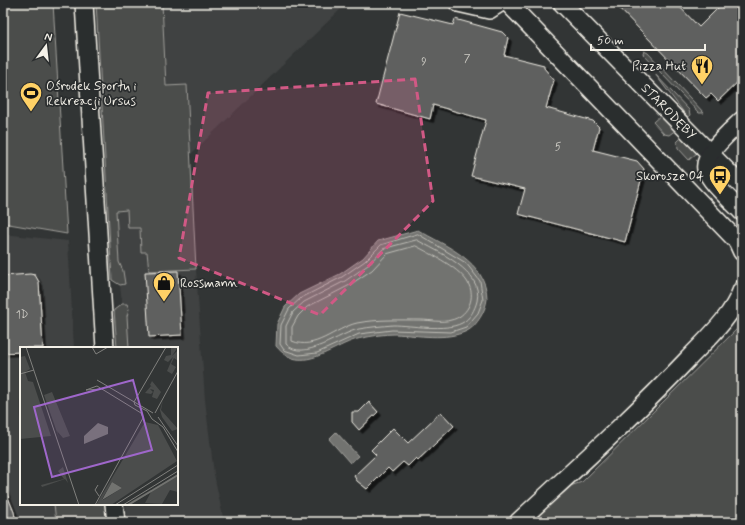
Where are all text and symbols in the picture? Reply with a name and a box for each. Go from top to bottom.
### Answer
north arrow [26,26,66,66]
scale bar [591,26,705,52]
text: N [43,30,54,45]
text: 50 m [597,33,624,49]
house number: 7 [464,52,471,66]
restaurant icon: Pizza Hut [689,53,715,86]
house number: 9 [421,55,427,69]
place label: Pizza Hut [632,58,686,75]
place label: Ośrodek Sportu i Rekreacji Ursus [46,78,137,110]
sports icon: Ośrodek Sportu i Rekreacji Ursus [18,80,44,113]
street label: STARODĘBY [637,80,700,143]
house number: 5 [555,140,562,154]
bus stop icon: Skorosze 04 [707,163,733,196]
place label: Skorosze 04 [636,168,704,185]
shop icon: Rossmann [151,270,177,303]
place label: Rossmann [180,275,238,292]
house number: 1D [16,308,28,322]
inset map [20,347,178,505]

